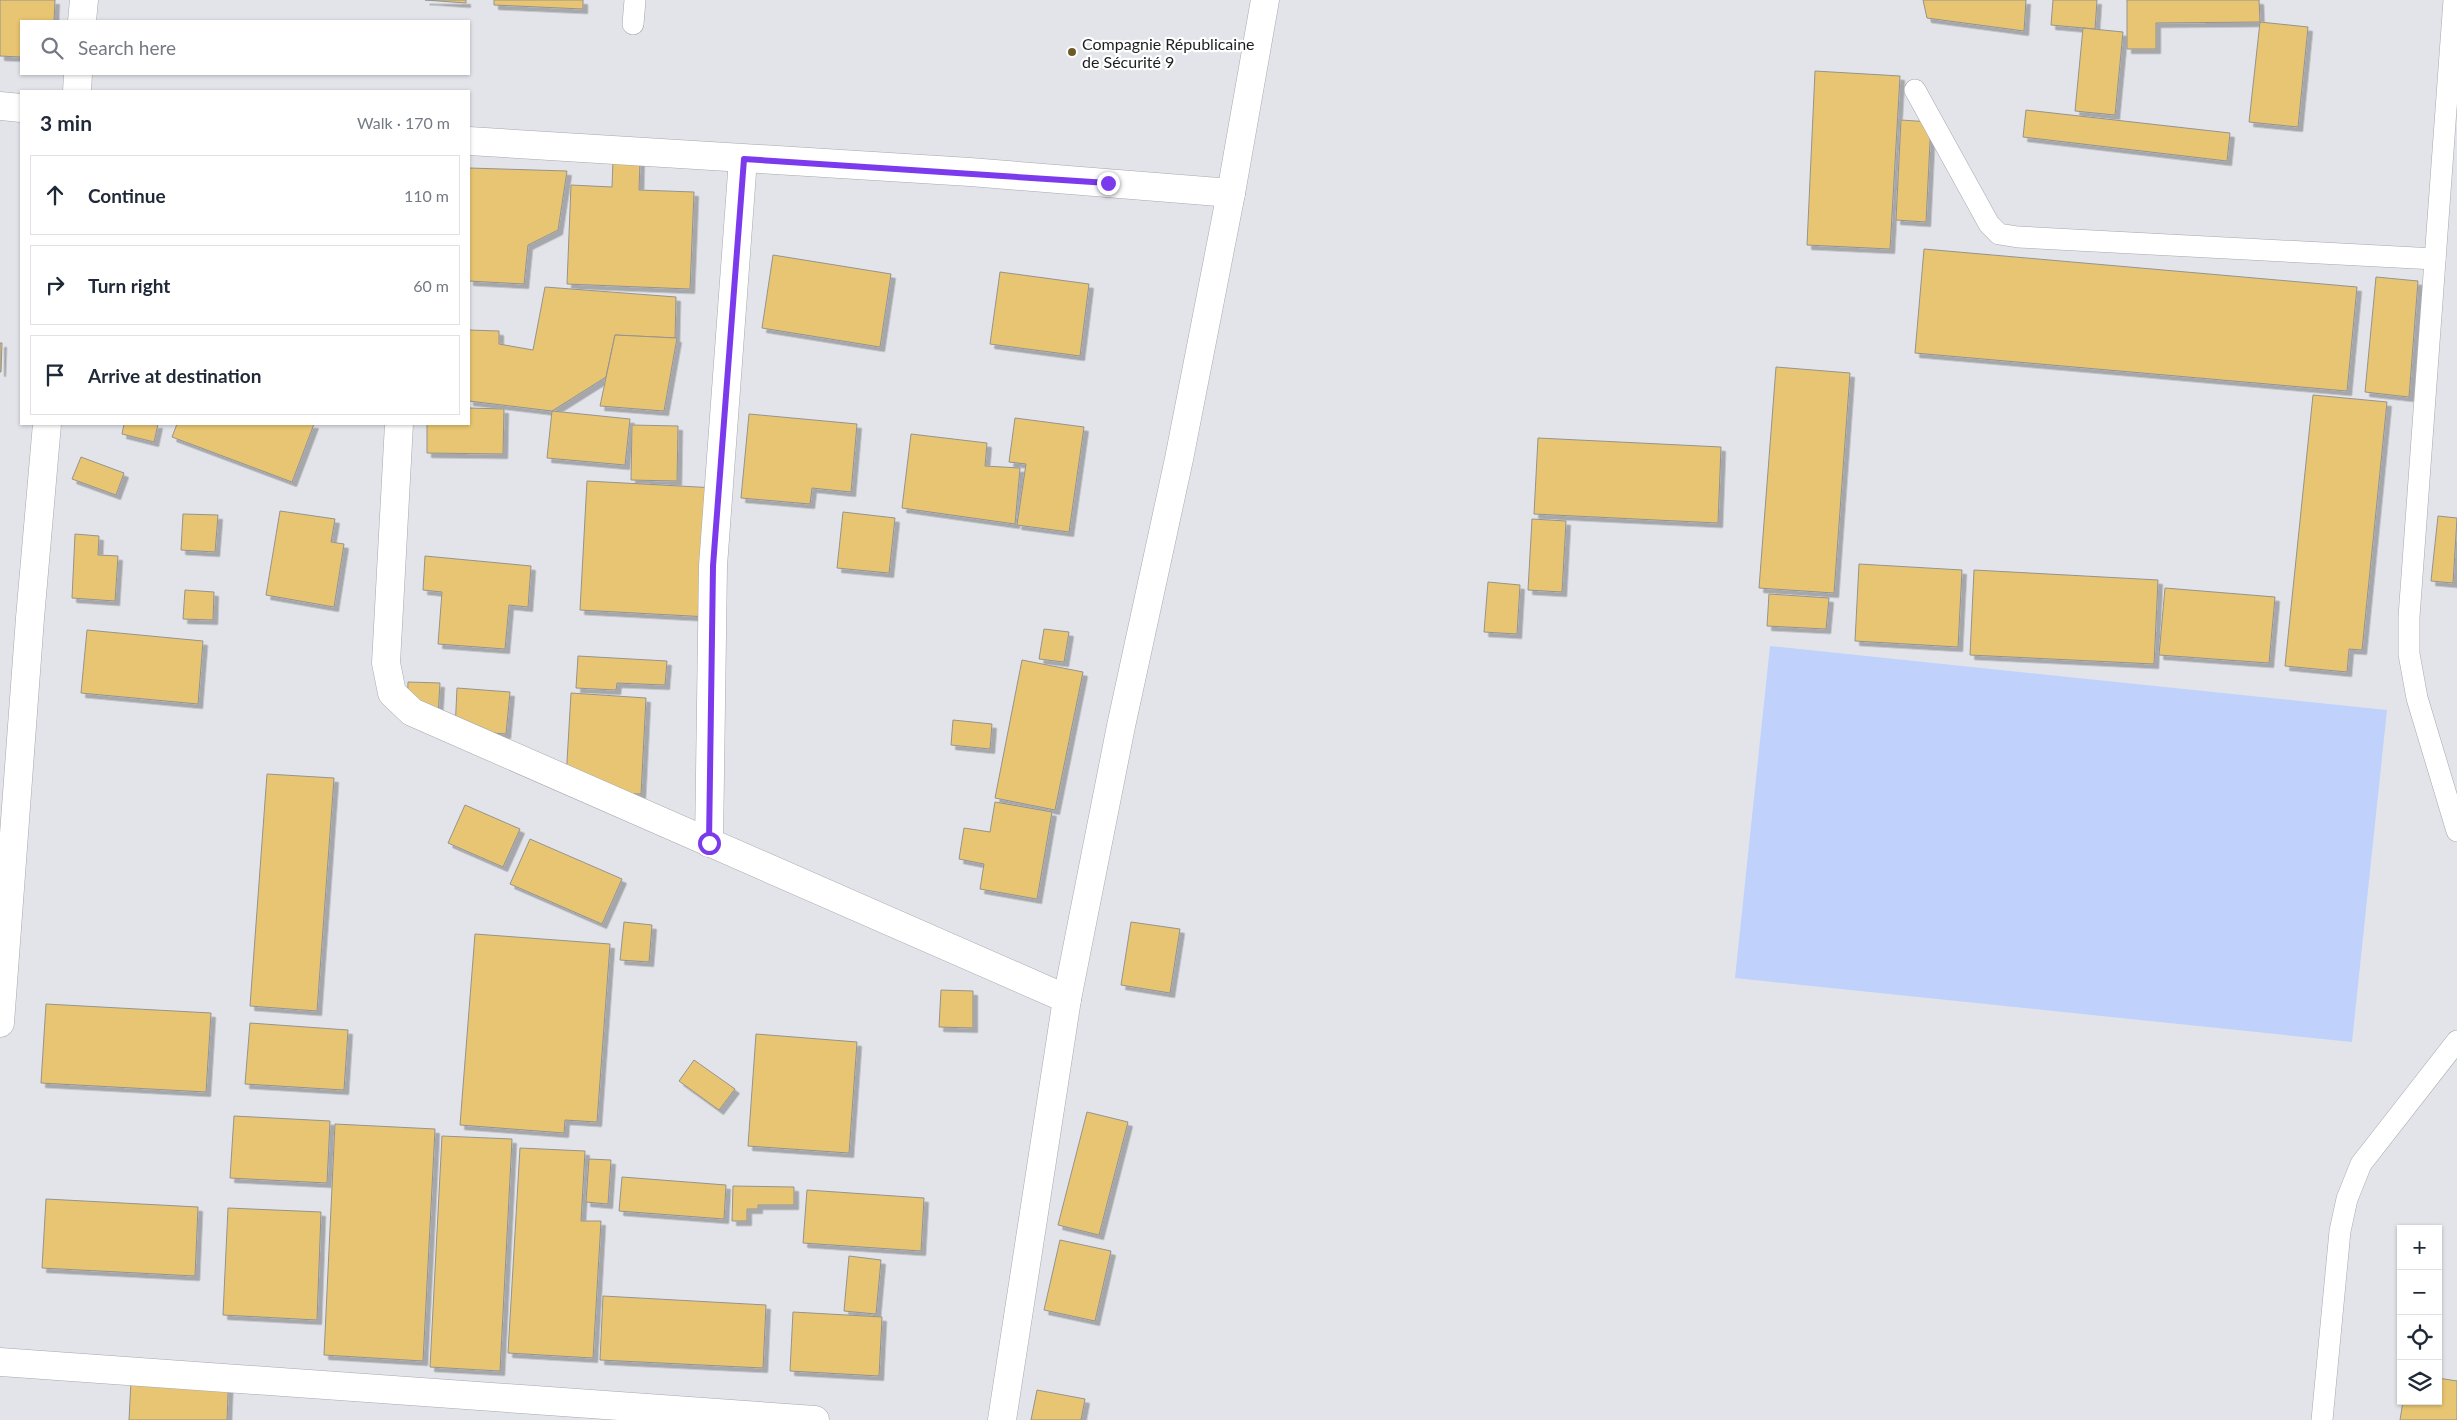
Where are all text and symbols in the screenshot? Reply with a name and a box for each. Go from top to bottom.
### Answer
search box [20,20,470,75]
icon: search [38,34,66,62]
place label: Compagnie Républicaine de Sécurité 9 [1082,34,1255,71]
text: Search here [78,36,176,59]
marker: Compagnie Républicaine de Sécurité 9 [1066,46,1078,58]
text: 3 min [40,110,92,135]
text: Walk · 170 m [357,113,450,132]
route end [1097,172,1120,195]
icon: ahead [41,181,69,209]
text: Continue [88,184,166,207]
text: 110 m [404,186,449,205]
icon: right [41,271,69,299]
text: Turn right [88,274,170,297]
text: 60 m [413,276,449,295]
icon: arrive [41,361,69,389]
text: Arrive at destination [88,364,261,387]
route start [698,832,721,855]
map controls [2397,1225,2442,1405]
button: + [2397,1225,2442,1270]
button: − [2397,1270,2442,1315]
button: locate [2397,1315,2442,1360]
button: layers [2397,1360,2442,1405]

